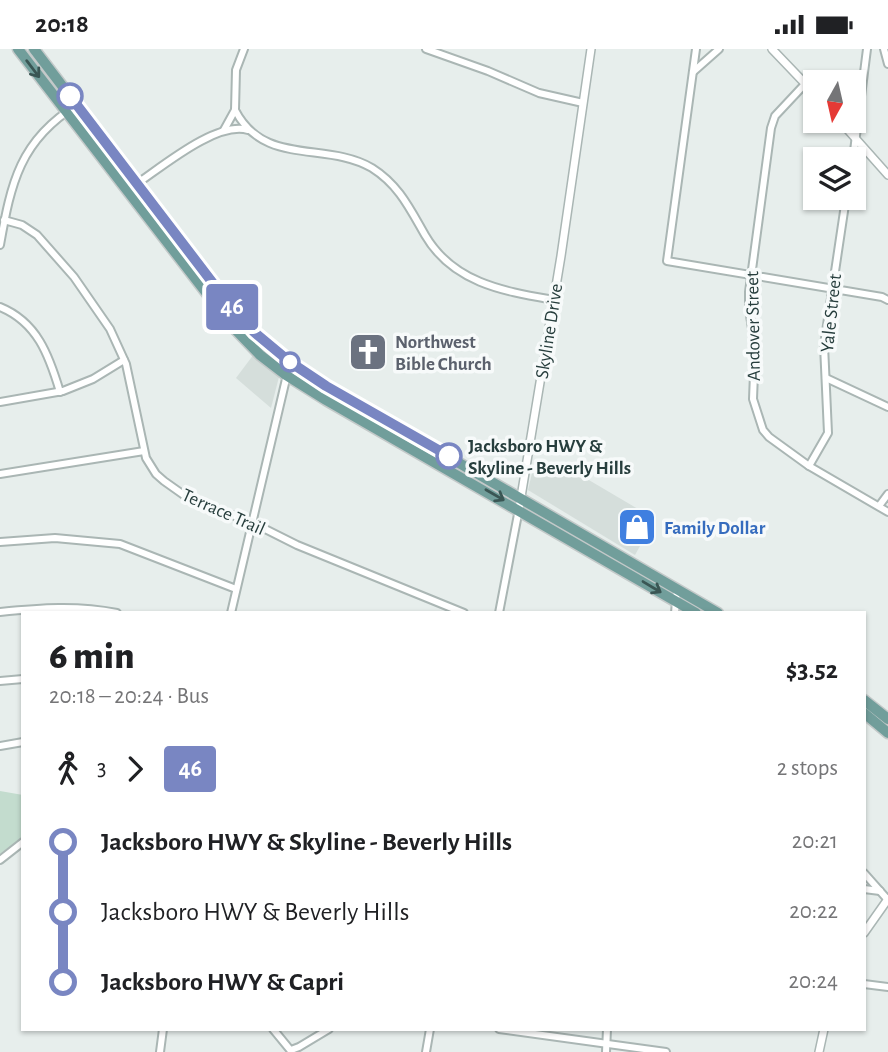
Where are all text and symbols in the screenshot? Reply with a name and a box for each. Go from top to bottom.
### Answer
text: 20:18 [35,11,89,37]
one-way arrow [26,60,41,78]
north arrow [803,70,866,133]
map controls [803,70,866,210]
unlabelled marker [57,83,83,109]
button: layers [803,147,866,210]
street label: Andover Street [743,271,764,381]
street label: Yale Street [818,273,845,353]
street label: Skyline Drive [533,282,566,380]
line badge: 46 [201,284,264,330]
text: 46 [220,295,244,319]
church icon: Northwest Bible Church [347,331,389,373]
place label: Northwest Bible Church [395,333,492,374]
unlabelled marker [280,352,300,372]
place label: Jacksboro HWY & Skyline - Beverly Hills [468,437,631,478]
marker: Jacksboro HWY & Skyline - Beverly Hills [436,443,462,469]
street label: Terrace Trail [179,486,268,539]
one-way arrow [485,489,505,503]
shop icon: Family Dollar [616,506,658,548]
place label: Family Dollar [664,519,766,538]
one-way arrow [642,580,662,594]
text: 6 min [49,638,135,676]
text: $3.52 [786,657,838,683]
text: 20:18 – 20:24 · Bus [49,685,209,708]
icon: walk [49,750,87,788]
icon: forward [116,750,154,788]
text: 3 [97,757,106,780]
text: 46 [178,757,202,781]
text: 2 stops [777,757,838,780]
text: Jacksboro HWY & Skyline - Beverly Hills [101,829,512,855]
text: 20:21 [792,830,838,853]
text: Jacksboro HWY & Beverly Hills [101,899,409,925]
text: 20:22 [789,900,838,923]
text: Jacksboro HWY & Capri [101,969,344,995]
text: 20:24 [789,970,838,993]

